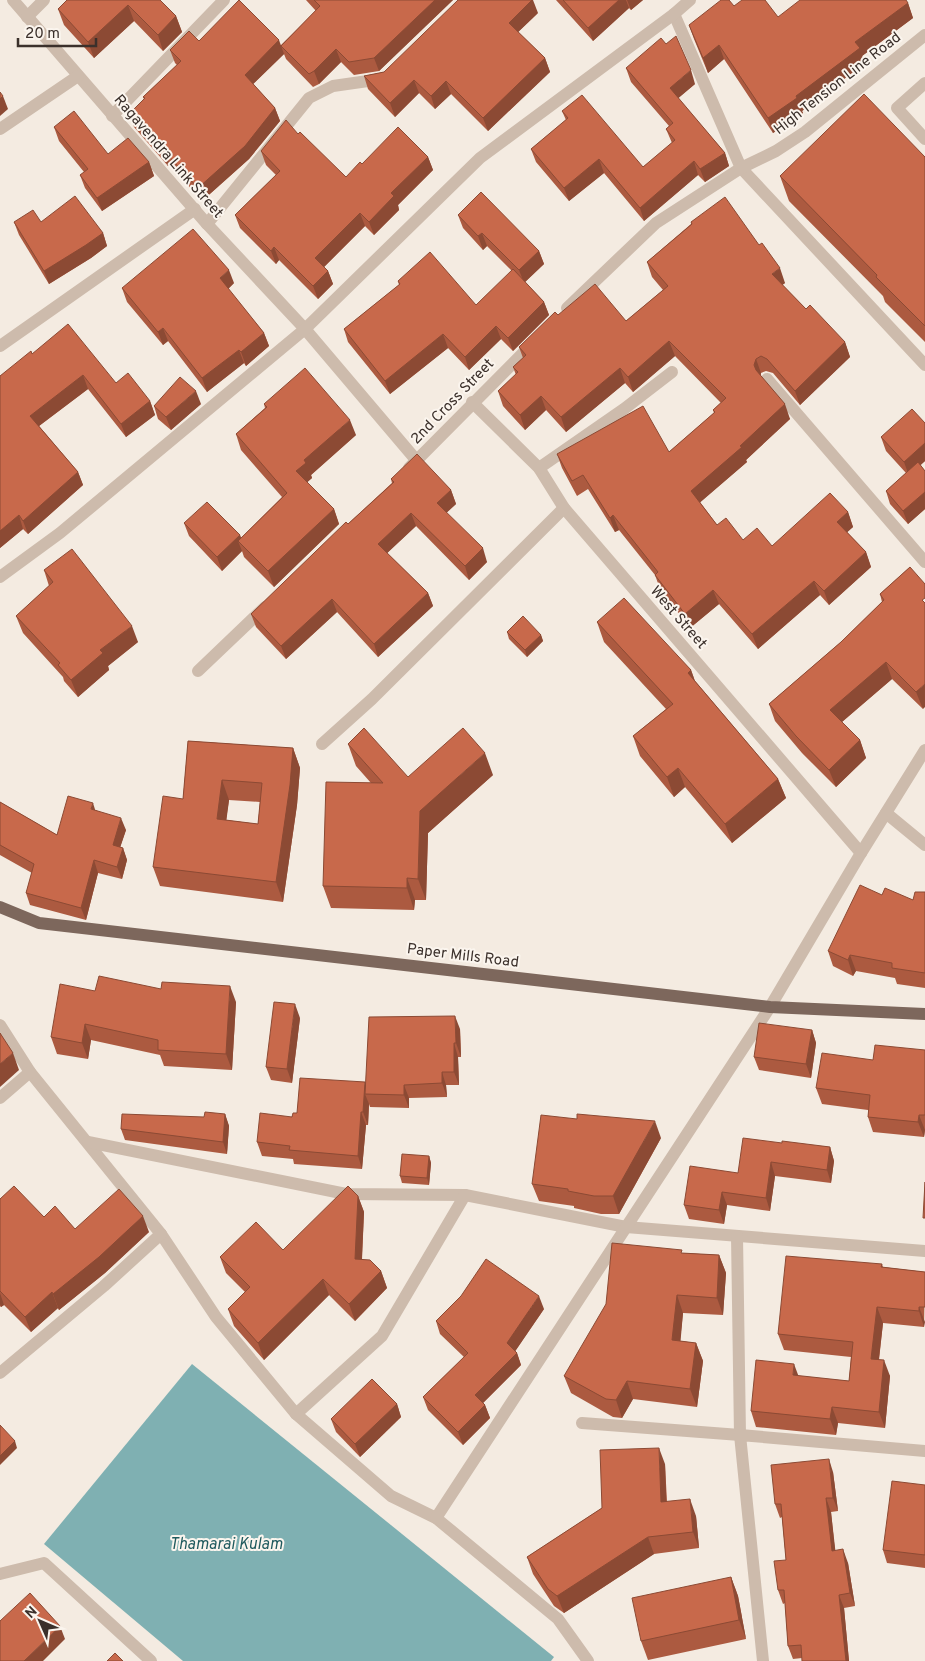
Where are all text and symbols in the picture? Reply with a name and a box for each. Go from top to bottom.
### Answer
scale bar [18,15,95,47]
text: 20 m [25,25,60,44]
street label: High Tension Line Road [770,29,905,140]
street label: Ragavendra Link Street [109,91,227,223]
street label: 2nd Cross Street [407,355,499,449]
street label: West Street [645,582,710,654]
street label: Paper Mills Road [406,940,520,973]
water label: Thamarai Kulam [169,1535,283,1555]
north arrow [15,1596,65,1646]
text: N [22,1603,41,1622]

